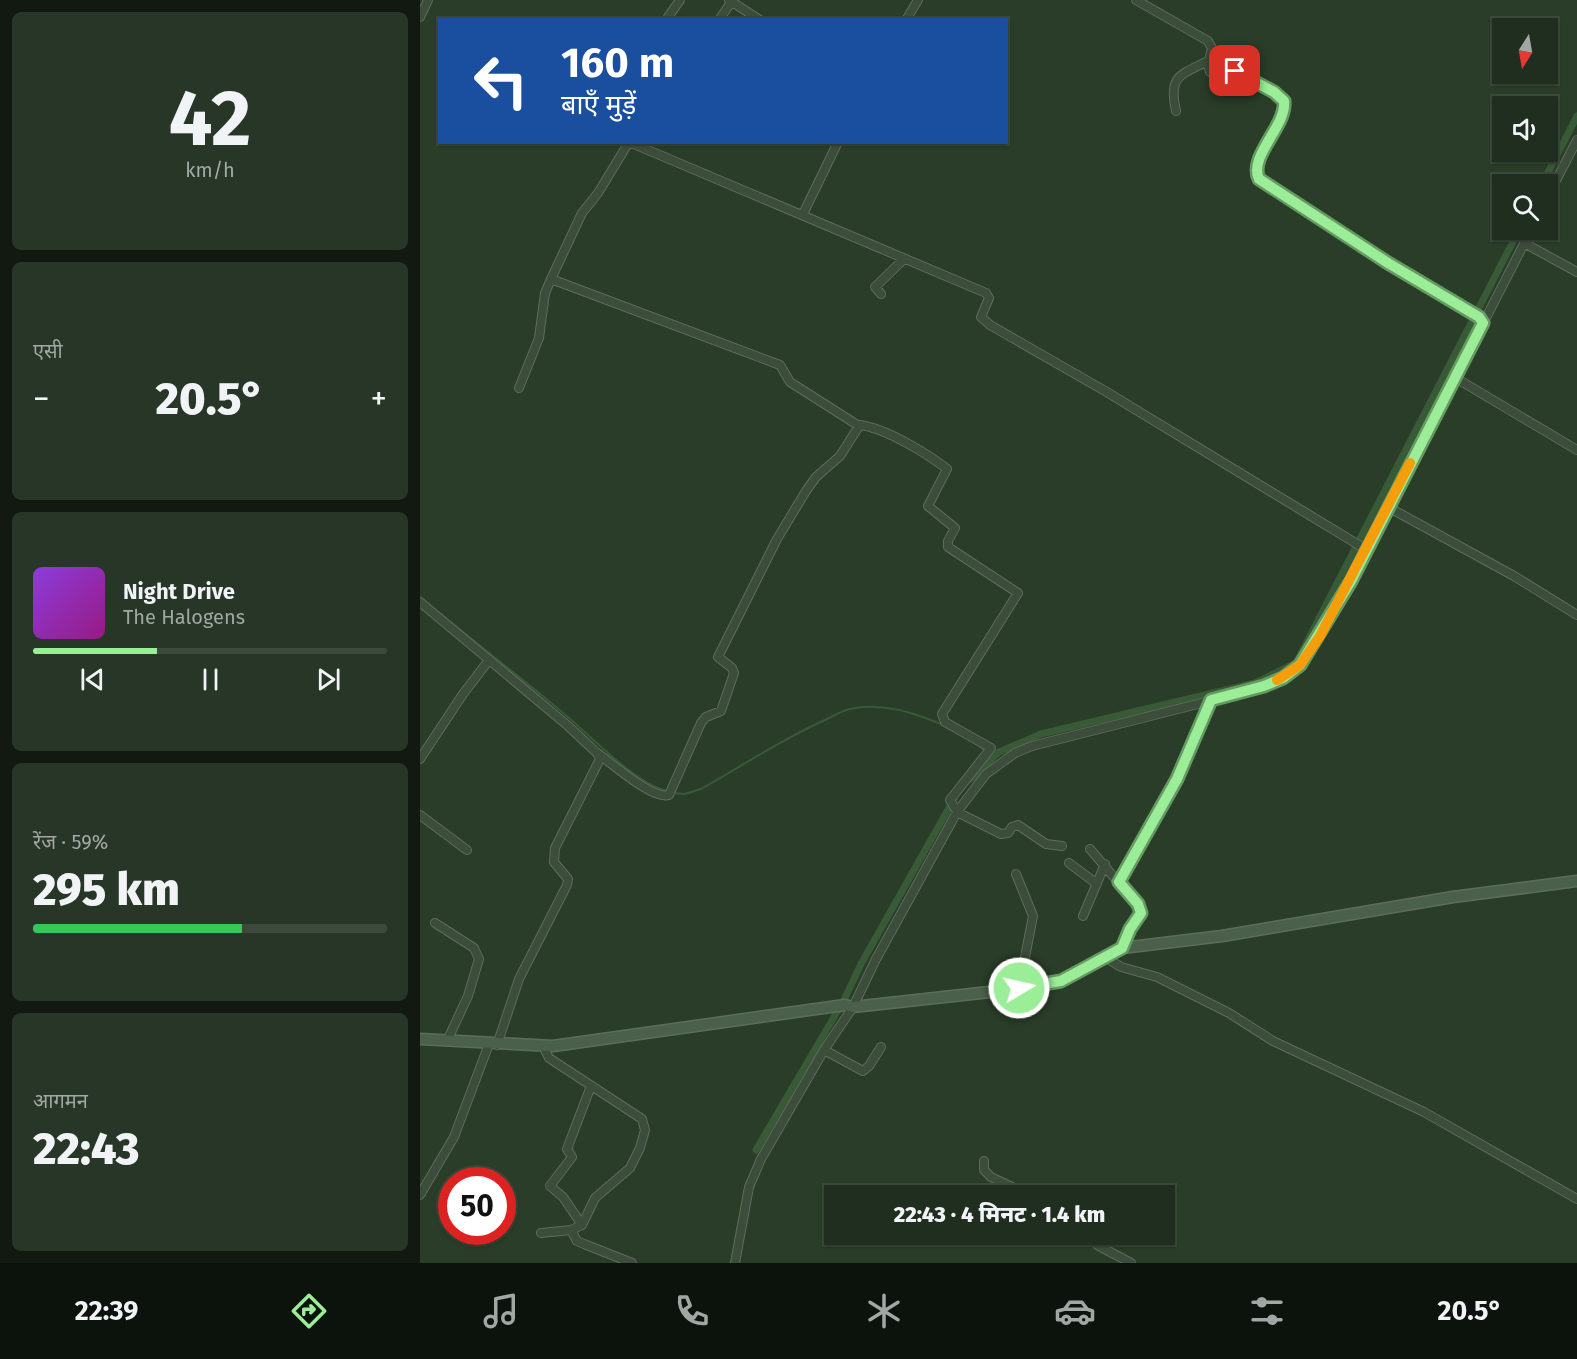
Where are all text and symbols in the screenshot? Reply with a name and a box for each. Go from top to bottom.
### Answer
north arrow [1492,18,1558,84]
map controls [1492,18,1558,240]
text: 160 m [561,38,674,88]
icon: left [462,42,540,120]
pin [1209,45,1260,96]
icon: arrive [1218,54,1251,87]
text: 42 [169,72,251,166]
text: बाएँ मुड़ें [561,89,636,121]
button: sound [1492,96,1558,162]
text: km/h [185,158,235,182]
button: search [1492,174,1558,240]
text: एसी [33,339,63,363]
text: 20.5° [155,372,265,426]
text: − [33,379,50,419]
text: + [371,379,387,419]
text: Night Drive [123,578,235,605]
text: The Halogens [123,605,245,629]
icon: previous [76,663,109,696]
icon: pause [194,663,227,696]
icon: next [312,663,345,696]
text: रेंज · 59% [33,830,108,854]
text: 295 km [33,863,180,917]
position arrow [987,956,1051,1020]
text: आगमन [33,1089,88,1113]
text: 22:43 [33,1122,140,1176]
speed limit sign: 50 [438,1167,516,1245]
text: 22:43 · 4 मिनट · 1.4 km [894,1201,1105,1228]
icon: directions [288,1290,330,1332]
icon: music [480,1290,522,1332]
icon: phone [671,1290,713,1332]
icon: climate [863,1290,905,1332]
icon: car [1054,1290,1096,1332]
icon: filters [1246,1290,1288,1332]
text: 22:39 [75,1295,138,1327]
text: 20.5° [1437,1295,1502,1327]

